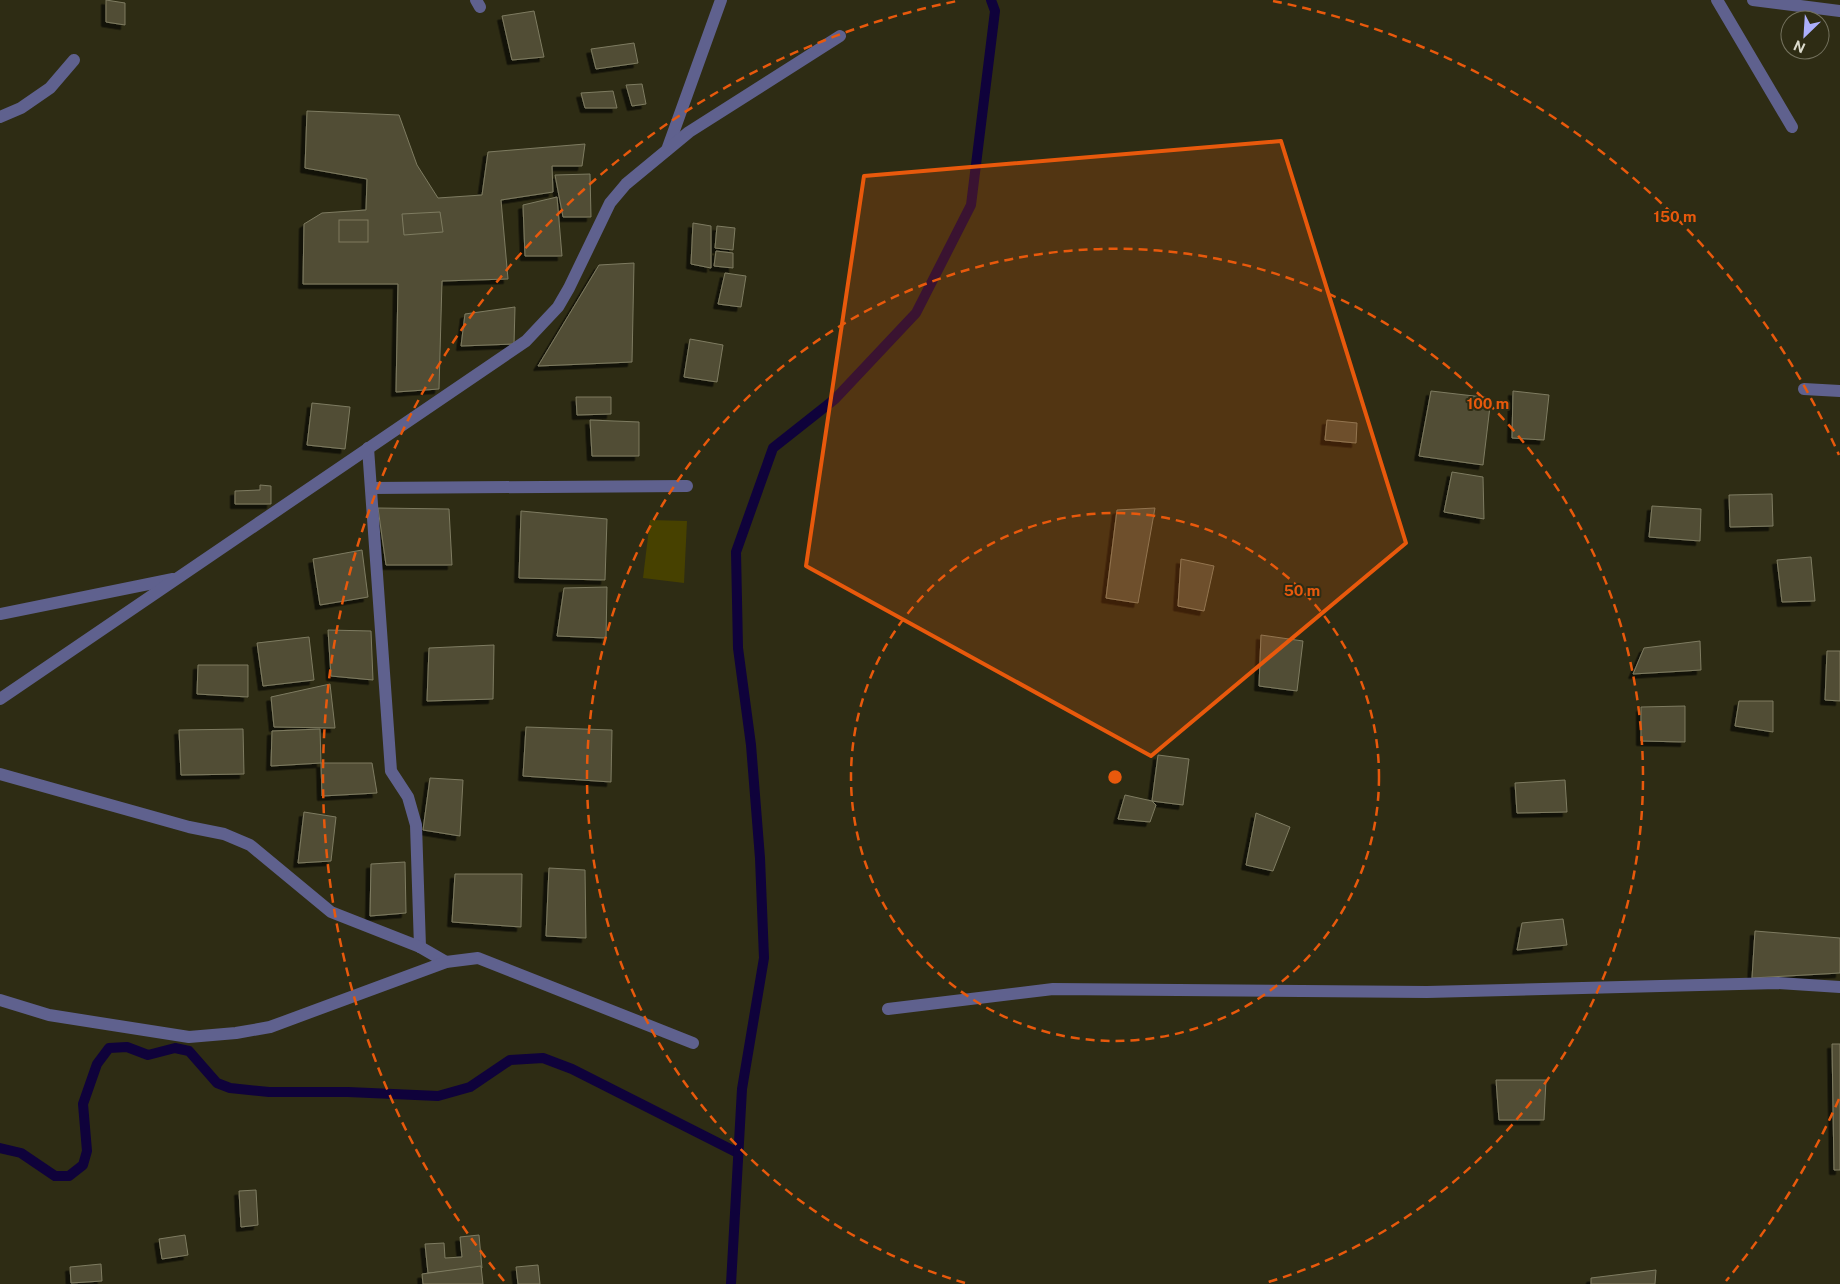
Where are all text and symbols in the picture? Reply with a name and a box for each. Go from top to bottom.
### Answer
north arrow [1780,10,1830,60]
text: N [1791,37,1808,56]
text: 150 m [1653,208,1697,225]
text: 100 m [1467,395,1509,412]
text: 50 m [1284,582,1320,599]
centre of rings [1106,768,1124,786]

